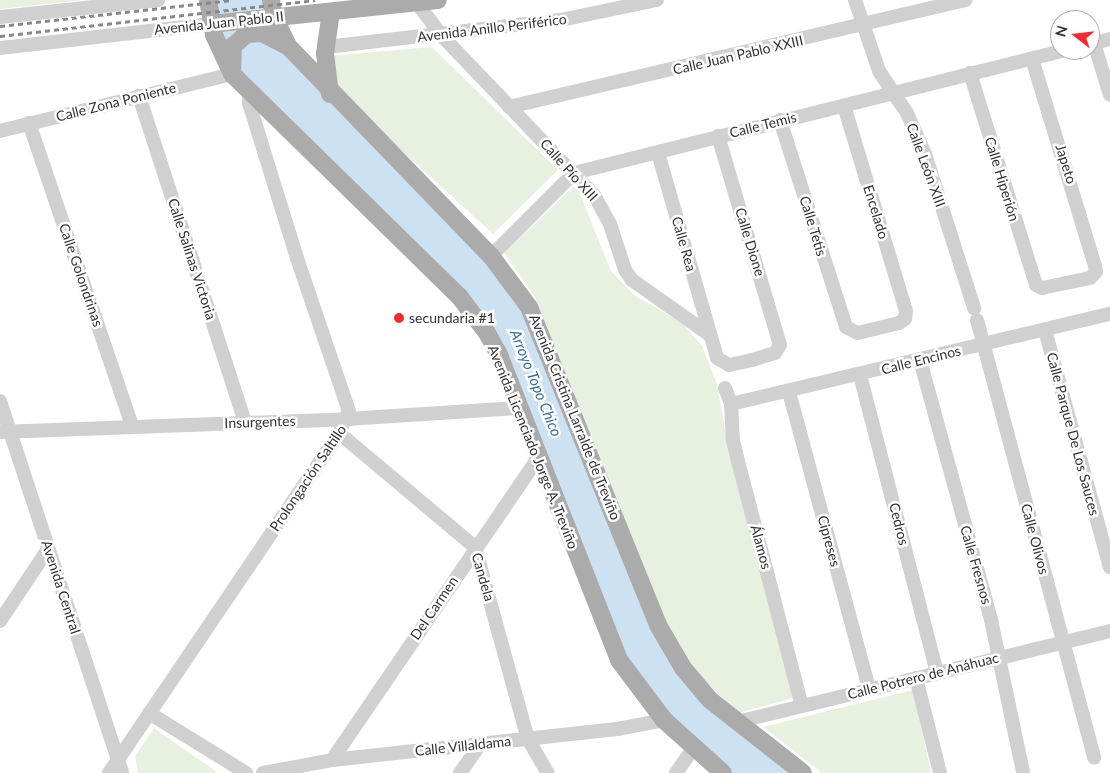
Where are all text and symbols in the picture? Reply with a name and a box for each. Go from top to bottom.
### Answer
street label: Avenida Juan Pablo II [153,8,285,38]
street label: Avenida Anillo Periférico [416,10,568,46]
north arrow [1050,10,1100,60]
text: N [1051,23,1071,39]
street label: Calle Juan Pablo XXIII [671,32,805,78]
street label: Calle Zona Poniente [54,79,178,125]
street label: Calle Temis [728,109,798,141]
street label: Calle León XIII [903,121,949,209]
street label: Calle Pío XIII [537,135,601,205]
street label: Calle Hiperión [981,135,1023,223]
street label: Japeto [1052,142,1080,186]
street label: Encelado [860,183,892,241]
street label: Calle Tetis [796,194,830,258]
street label: Calle Salinas Victoria [164,196,220,322]
street label: Calle Dione [732,206,768,278]
street label: Calle Rea [668,215,700,273]
street label: Calle Golondrinas [55,221,107,329]
place label: secundaria #1 [409,310,495,326]
street label: Avenida Cristina Larralde de Treviño [526,311,624,523]
marker: secundaria #1 [393,312,405,324]
water label: Arroyo Topo Chico [506,327,566,439]
street label: Avenida Licenciado Jorge A. Treviño [484,342,582,552]
street label: Calle Encinos [879,342,963,378]
street label: Calle Parque De Los Sauces [1043,350,1103,518]
street label: Insurgentes [224,412,296,432]
street label: Prolongación Saltillo [266,422,350,534]
street label: Cedros [886,501,912,547]
street label: Calle Olivos [1017,502,1053,576]
street label: Cipreses [814,514,844,568]
street label: Álamos [747,523,775,571]
street label: Calle Fresnos [957,524,995,606]
street label: Avenida Central [38,538,84,636]
street label: Candela [468,551,498,603]
street label: Del Carmen [407,573,461,643]
street label: Calle Potrero de Anáhuac [845,649,1001,703]
street label: Calle Villaldama [414,733,512,759]

